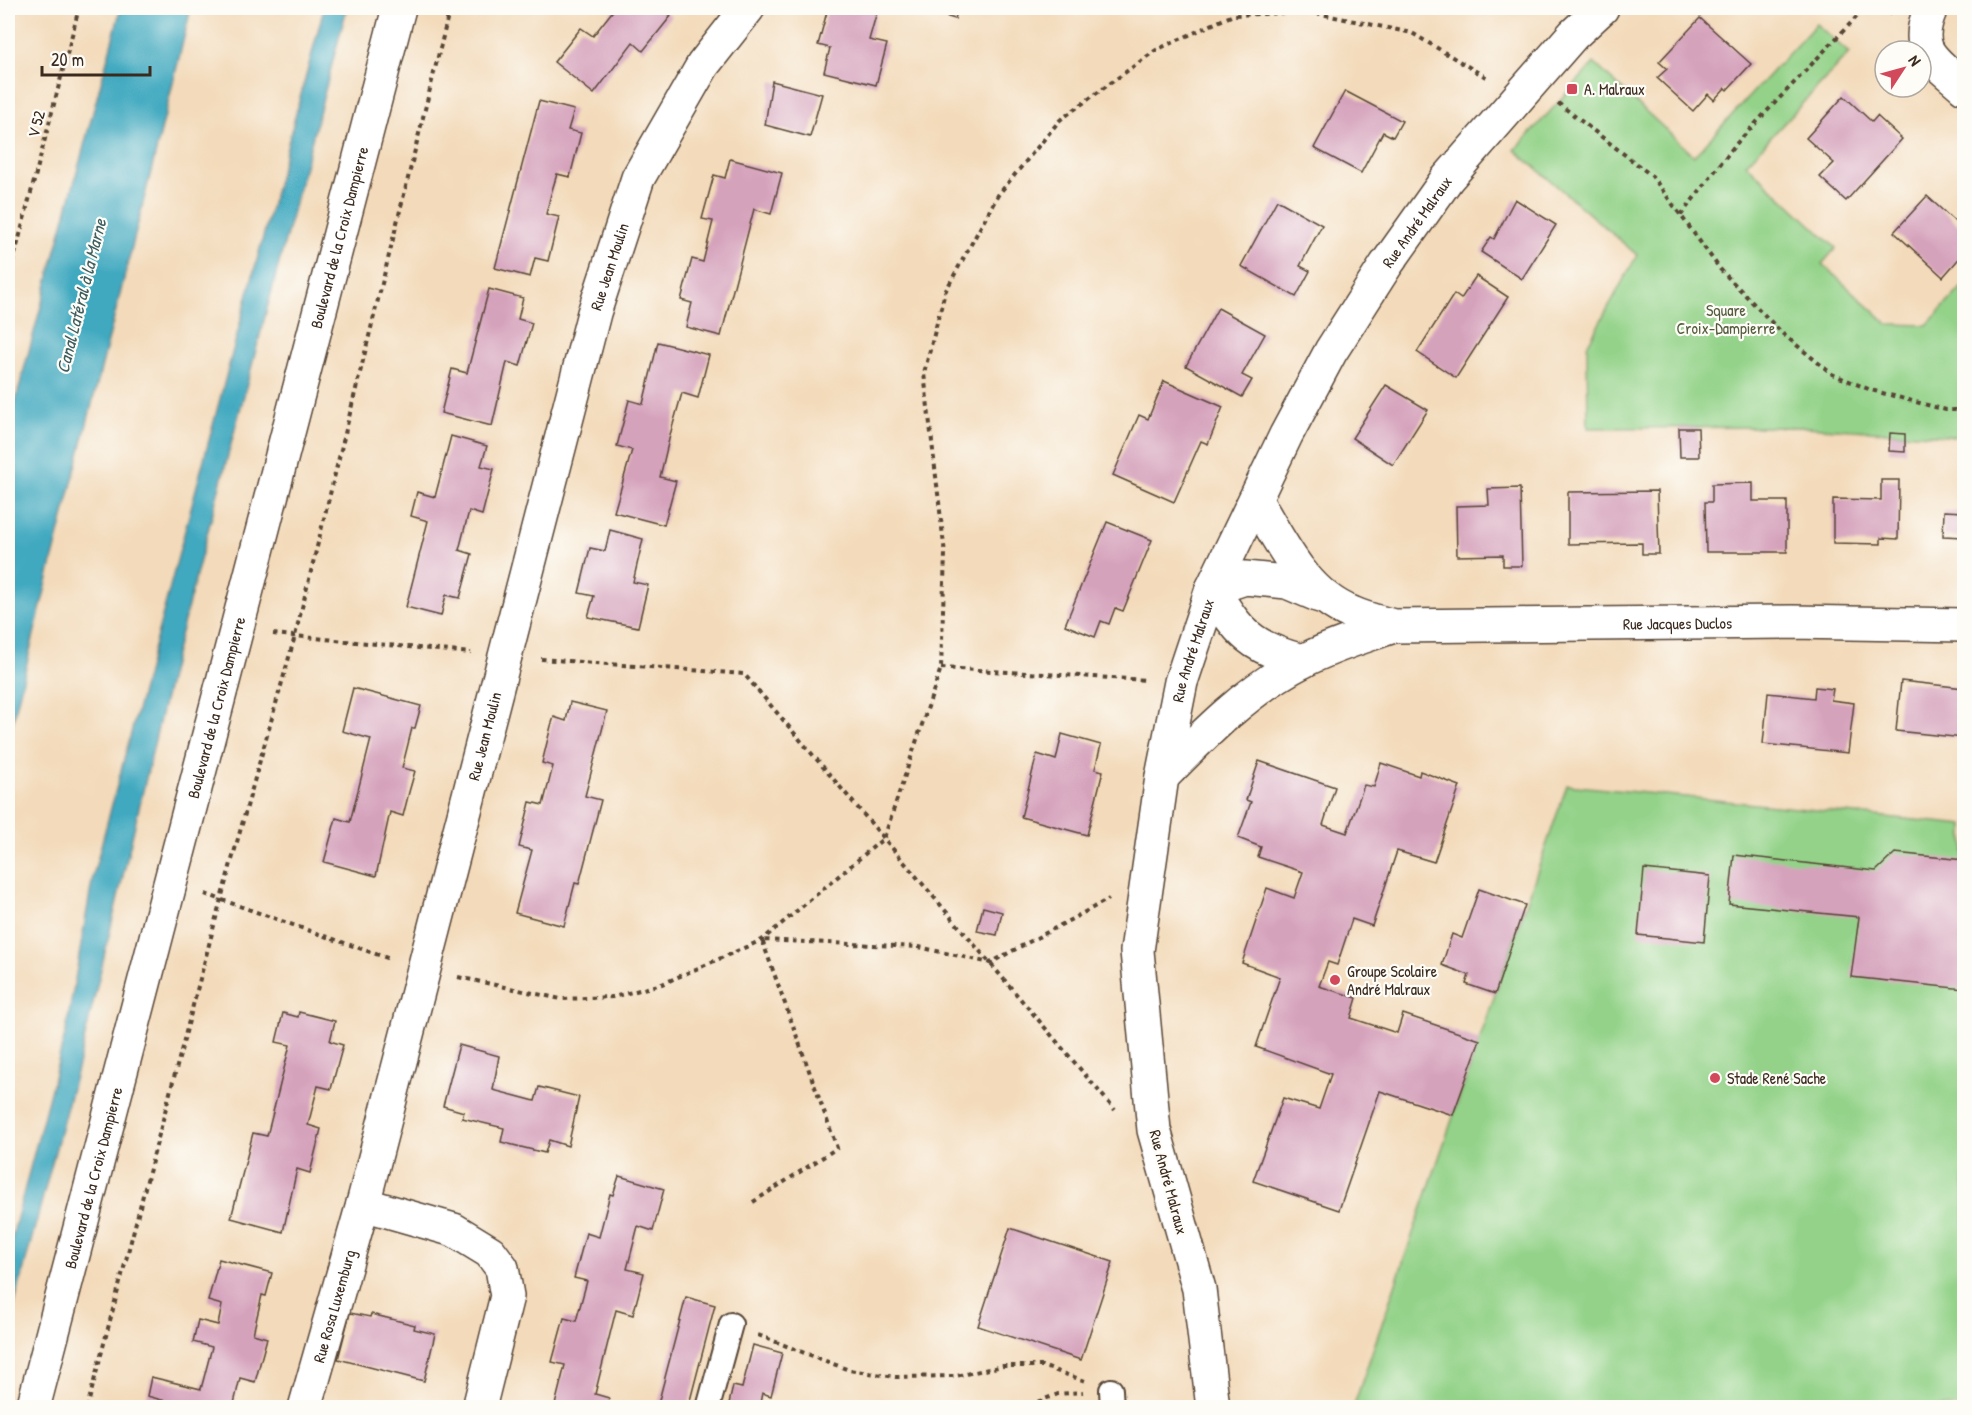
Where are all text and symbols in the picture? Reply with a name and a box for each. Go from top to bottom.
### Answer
scale bar [42,39,150,77]
north arrow [1873,39,1933,99]
text: 20 m [51,47,84,72]
text: N [1904,50,1927,70]
place label: A. Malraux [1584,78,1645,100]
marker: A. Malraux [1565,82,1579,96]
street label: V 52 [22,108,50,140]
street label: Boulevard de la Croix Dampierre [305,143,374,331]
street label: Rue André Malraux [1377,171,1457,272]
water label: Canal Latéral à la Marne [50,215,112,376]
street label: Rue Jean Moulin [585,220,634,313]
park label: Square Croix-Dampierre [1677,299,1776,339]
street label: Rue André Malraux [1166,596,1219,704]
street label: Rue Jacques Duclos [1623,612,1732,635]
street label: Boulevard de la Croix Dampierre [182,614,251,801]
street label: Rue Jean Moulin [462,690,506,783]
place label: Groupe Scolaire André Malraux [1347,960,1438,1000]
marker: Groupe Scolaire André Malraux [1328,973,1342,987]
place label: Stade René Sache [1727,1067,1827,1089]
marker: Stade René Sache [1708,1071,1722,1085]
street label: Boulevard de la Croix Dampierre [59,1084,128,1271]
street label: Rue André Malraux [1144,1127,1194,1237]
street label: Rue Rosa Luxemburg [307,1247,361,1365]

